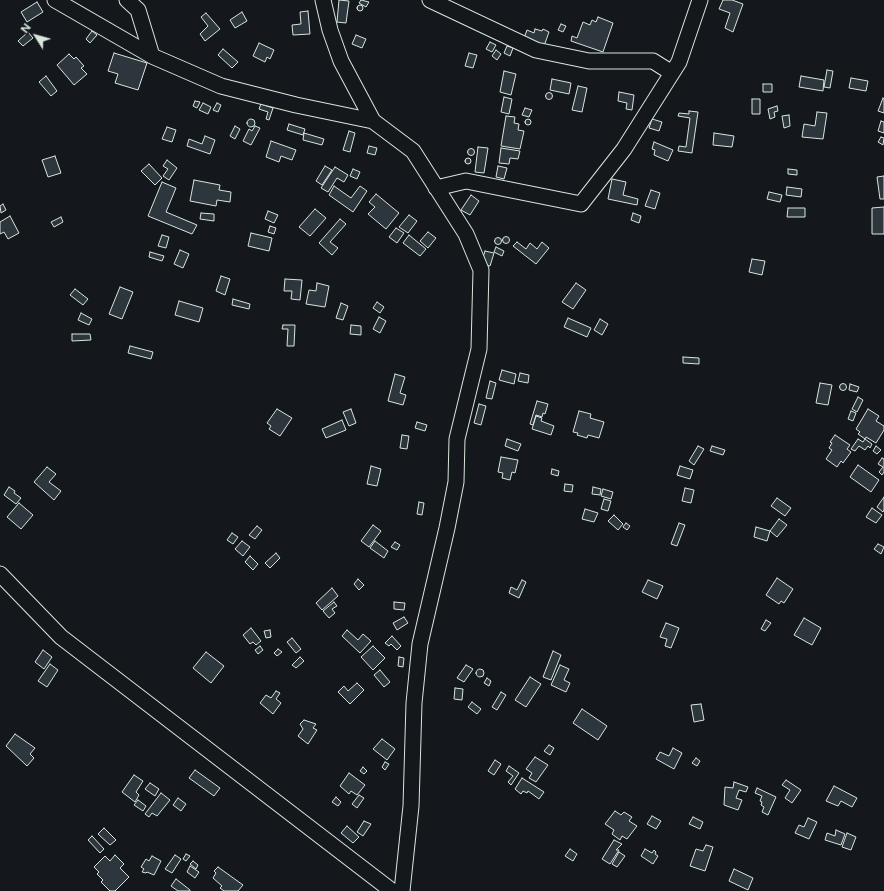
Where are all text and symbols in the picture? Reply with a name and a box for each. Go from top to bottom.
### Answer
north arrow [16,16,56,56]
text: N [18,21,34,36]

